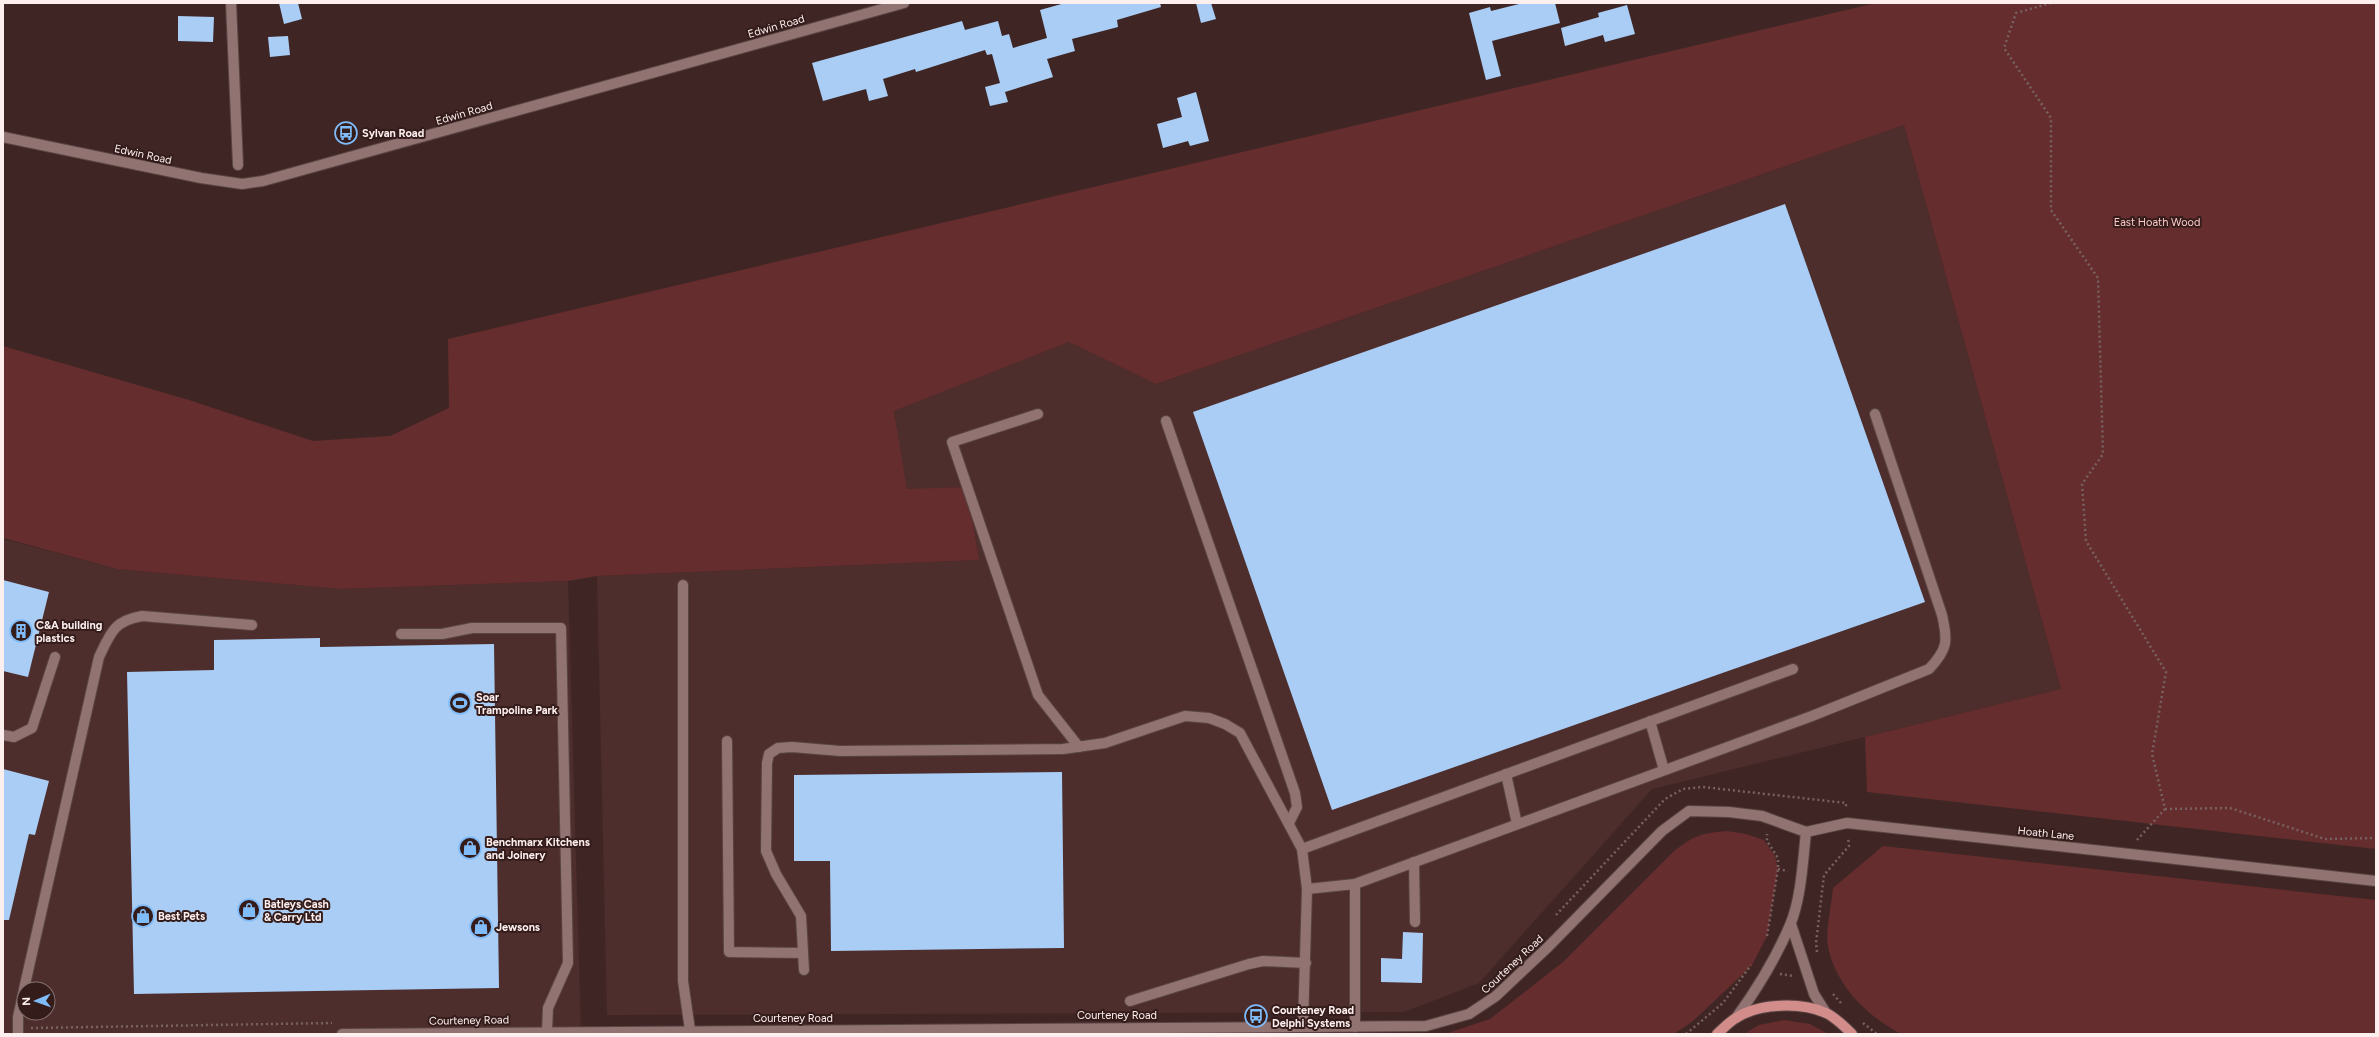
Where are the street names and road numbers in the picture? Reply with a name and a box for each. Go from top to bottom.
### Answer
street label: Edwin Road [746,12,806,41]
street label: Edwin Road [434,99,494,128]
street label: Edwin Road [113,142,173,167]
street label: Hoath Lane [2017,824,2075,843]
street label: Courteney Road [1479,932,1546,996]
street label: Courteney Road [1077,1009,1157,1022]
street label: Courteney Road [753,1012,833,1025]
street label: Courteney Road [429,1013,509,1028]

